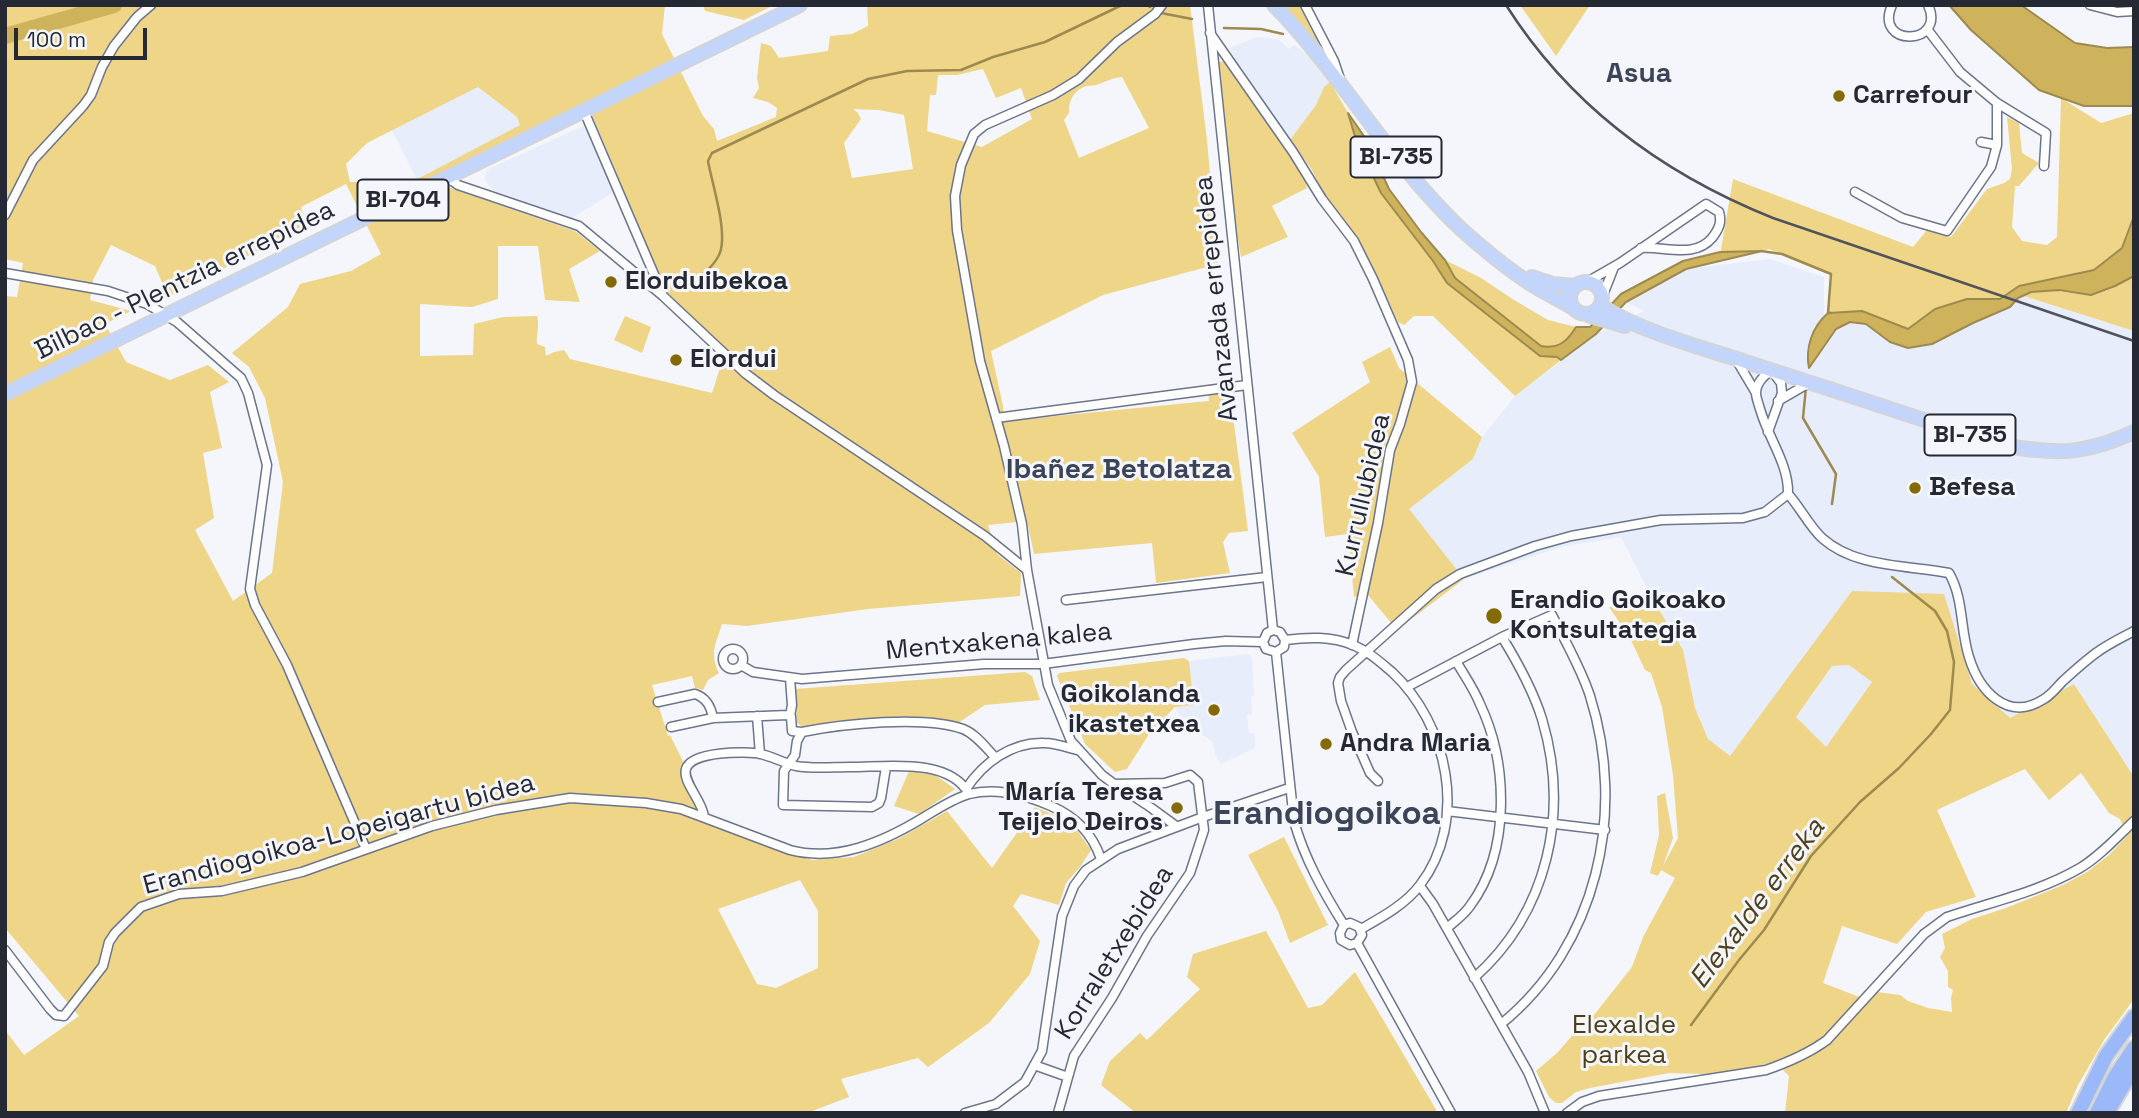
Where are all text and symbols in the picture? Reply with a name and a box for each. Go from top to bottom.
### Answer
scale bar [18,14,150,58]
text: 100 m [27,26,86,53]
district label: Asua [1606,57,1672,91]
place label: Carrefour [1853,80,1973,112]
marker: Carrefour [1831,88,1847,104]
road number: BI-735 [1350,136,1442,177]
street label: Avanzada errepidea [1189,175,1245,423]
road number: BI-704 [358,180,448,220]
street label: Bilbao - Plentzia errepidea [30,195,340,367]
place label: Elorduibekoa [625,266,788,298]
marker: Elorduibekoa [603,274,619,290]
place label: Elordui [690,344,777,376]
marker: Elordui [668,352,684,368]
street label: Kurrullubidea [1330,411,1398,579]
road number: BI-735 [1924,414,2016,456]
district label: Ibañez Betolatza [1006,453,1232,487]
place label: Befesa [1929,472,2015,504]
marker: Befesa [1907,480,1923,496]
place label: Erandio Goikoako Kontsultategia [1510,585,1726,646]
marker: Erandio Goikoako Kontsultategia [1484,606,1504,626]
street label: Mentxakena kalea [885,617,1113,667]
place label: Goikolanda ikastetxea [1061,679,1200,740]
marker: Goikolanda ikastetxea [1206,702,1222,718]
place label: Andra Maria [1340,728,1491,760]
marker: Andra Maria [1318,736,1334,752]
street label: Erandiogoikoa-Lopeigartu bidea [140,768,538,902]
place label: María Teresa Teijelo Deiros [998,777,1163,838]
district label: Erandiogoikoa [1213,795,1441,835]
marker: María Teresa Teijelo Deiros [1169,800,1185,816]
water label: Elexalde erreka [1683,812,1833,996]
street label: Korraletxebidea [1049,860,1181,1046]
park label: Elexalde parkea [1572,1010,1676,1072]

